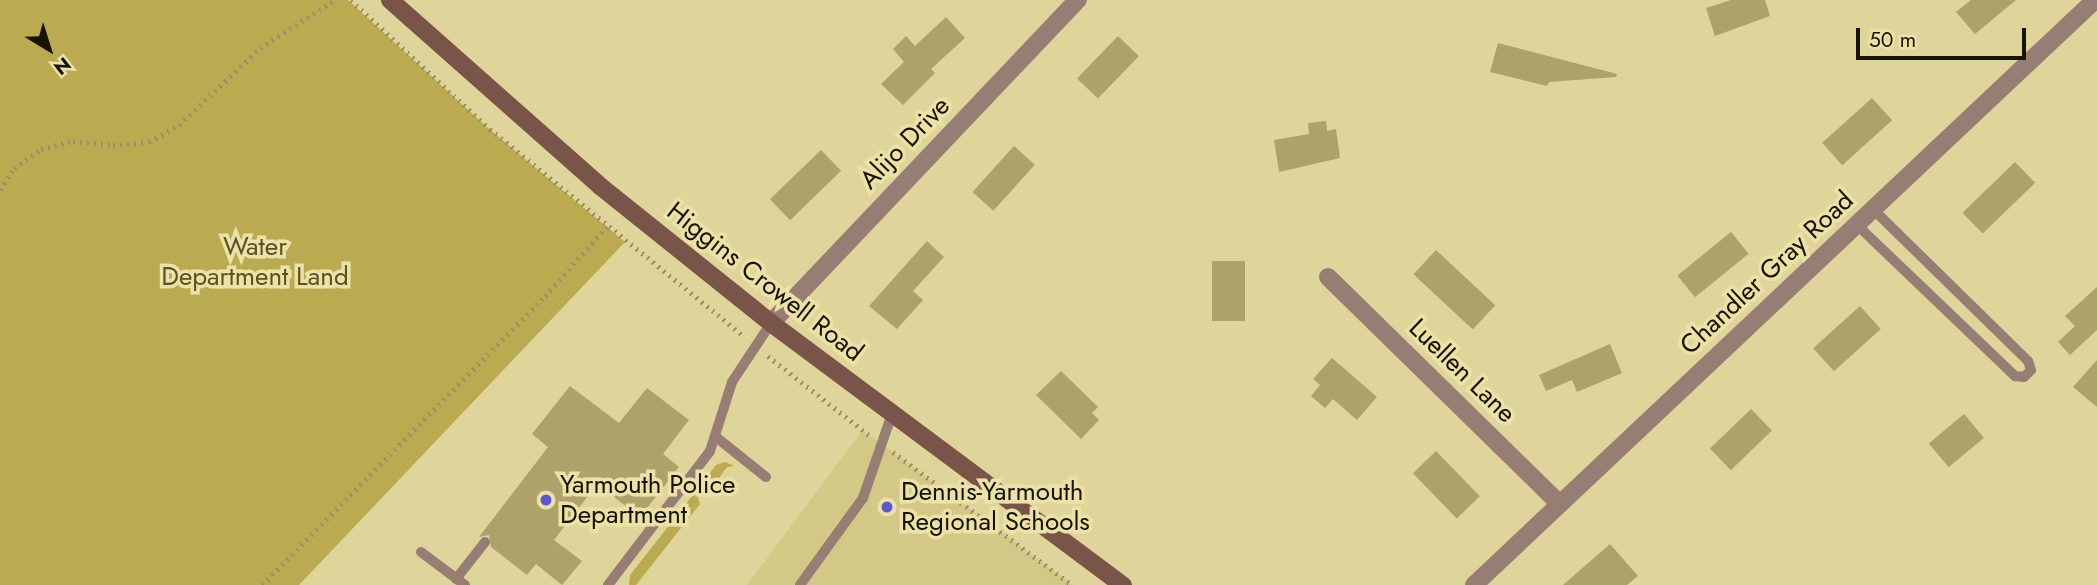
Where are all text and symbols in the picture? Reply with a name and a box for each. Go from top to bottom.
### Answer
north arrow [14,14,84,84]
scale bar [1859,14,2029,58]
text: 50 m [1869,25,1916,55]
text: N [48,51,76,81]
street label: Alijo Drive [853,90,957,196]
street label: Chandler Gray Road [1674,185,1860,361]
street label: Higgins Crowell Road [661,196,869,368]
park label: Water Department Land [161,231,349,292]
street label: Luellen Lane [1402,312,1522,430]
place label: Yarmouth Police Department [560,469,735,530]
place label: Dennis-Yarmouth Regional Schools [901,476,1090,538]
marker: Yarmouth Police Department [538,492,554,508]
marker: Dennis-Yarmouth Regional Schools [879,499,895,515]

